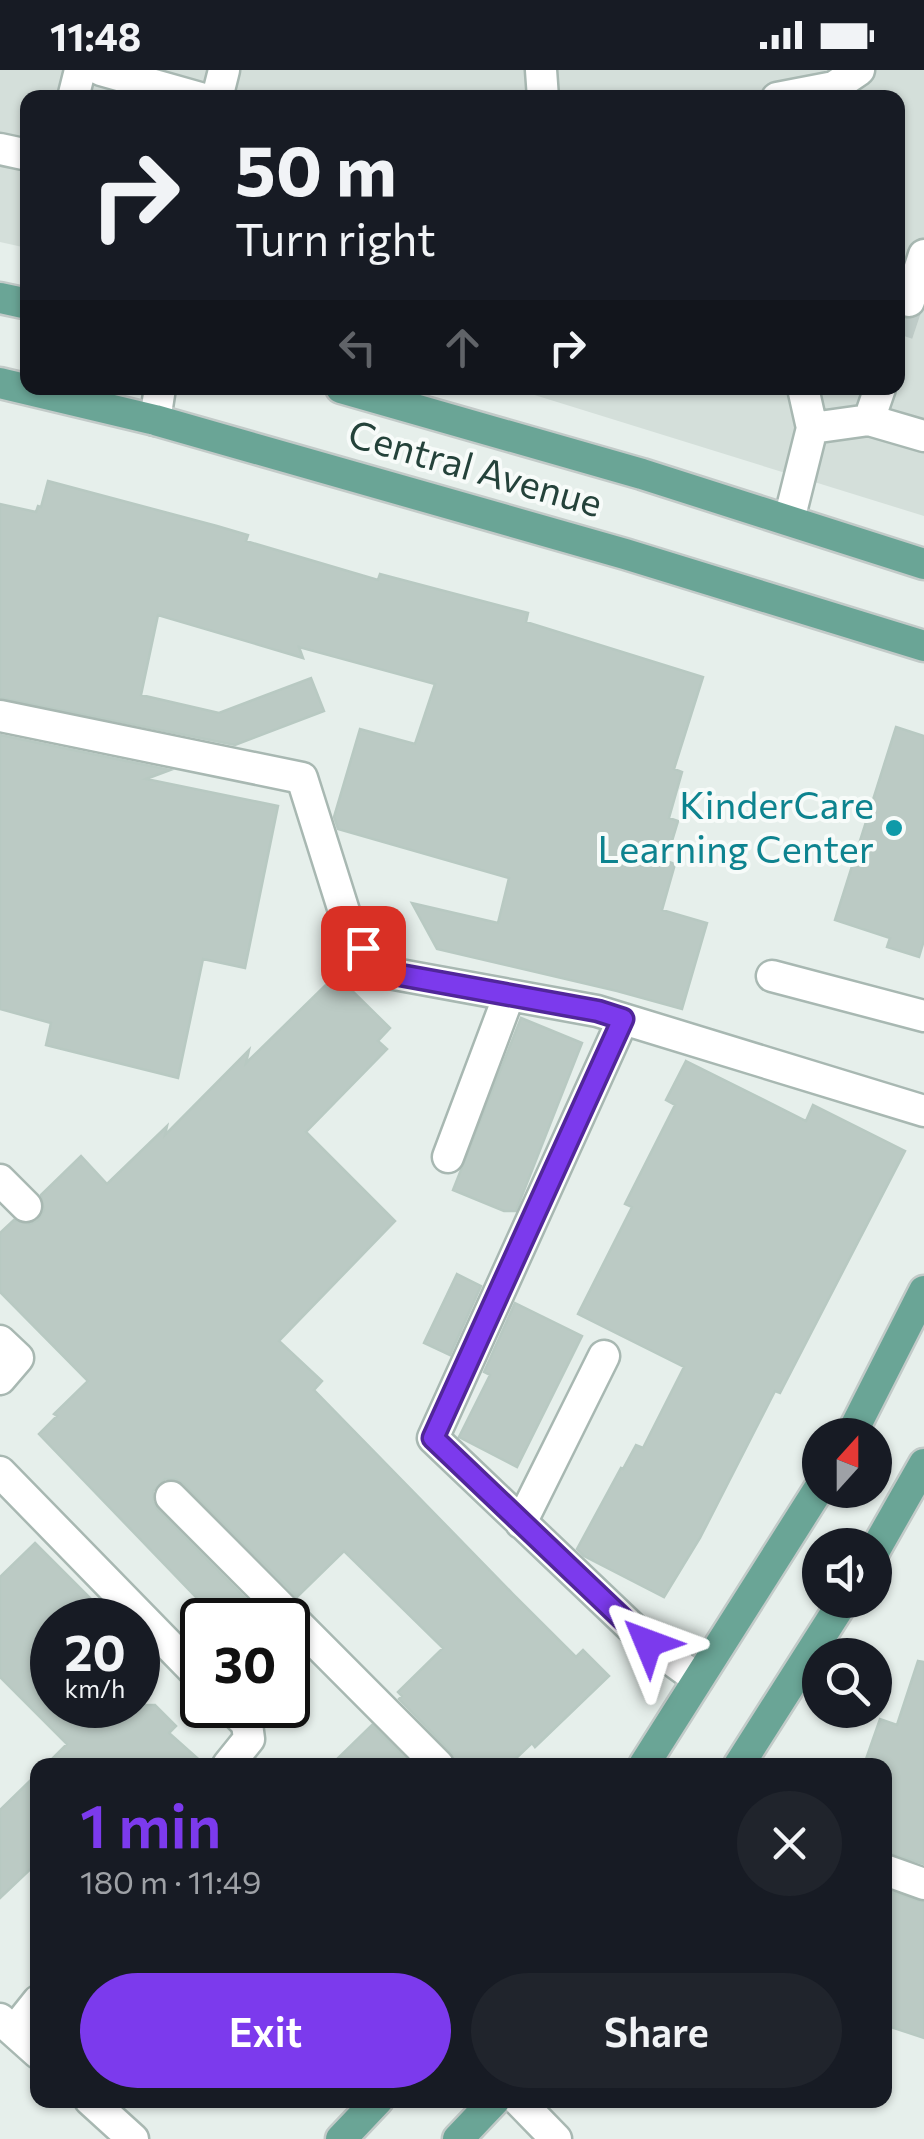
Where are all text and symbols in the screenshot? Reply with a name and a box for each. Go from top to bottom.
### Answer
text: 11:48 [50,12,141,59]
text: 50 m [235,125,397,210]
icon: right [70,130,200,260]
text: Turn right [235,210,436,265]
icon: left [330,320,385,375]
icon: ahead [435,320,490,375]
icon: right [540,320,595,375]
street label: Central Avenue [343,408,608,525]
place label: KinderCare Learning Center [598,780,874,871]
marker: KinderCare Learning Center [883,817,905,839]
pin [321,906,406,991]
icon: arrive [336,921,391,976]
north arrow [802,1418,892,1508]
map controls [802,1418,892,1728]
button: sound [802,1528,892,1618]
position arrow [596,1591,700,1695]
speed limit sign: 30 [180,1598,310,1728]
text: 20 [64,1620,126,1681]
button: search [802,1638,892,1728]
text: km/h [65,1673,125,1703]
text: 1 min [80,1787,221,1860]
button: close [737,1791,842,1896]
text: 180 m · 11:49 [80,1861,261,1901]
button: Exit [80,1973,451,2088]
button: Share [471,1973,842,2088]

